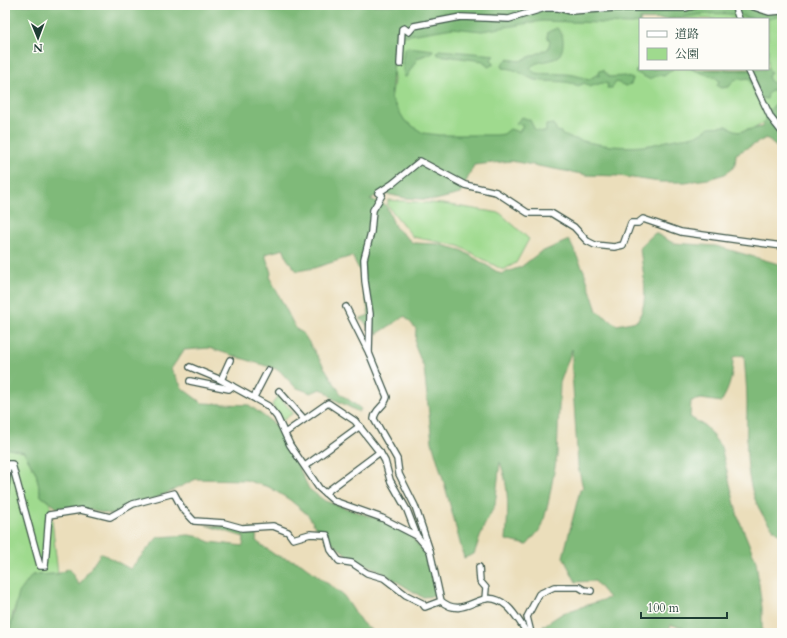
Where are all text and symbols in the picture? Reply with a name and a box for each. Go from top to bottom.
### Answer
north arrow [18,18,58,58]
legend [639,18,769,70]
text: 道路 [675,26,699,42]
text: N [33,40,43,55]
text: 公園 [675,46,699,62]
scale bar [641,594,727,620]
text: 100 m [647,600,680,616]

